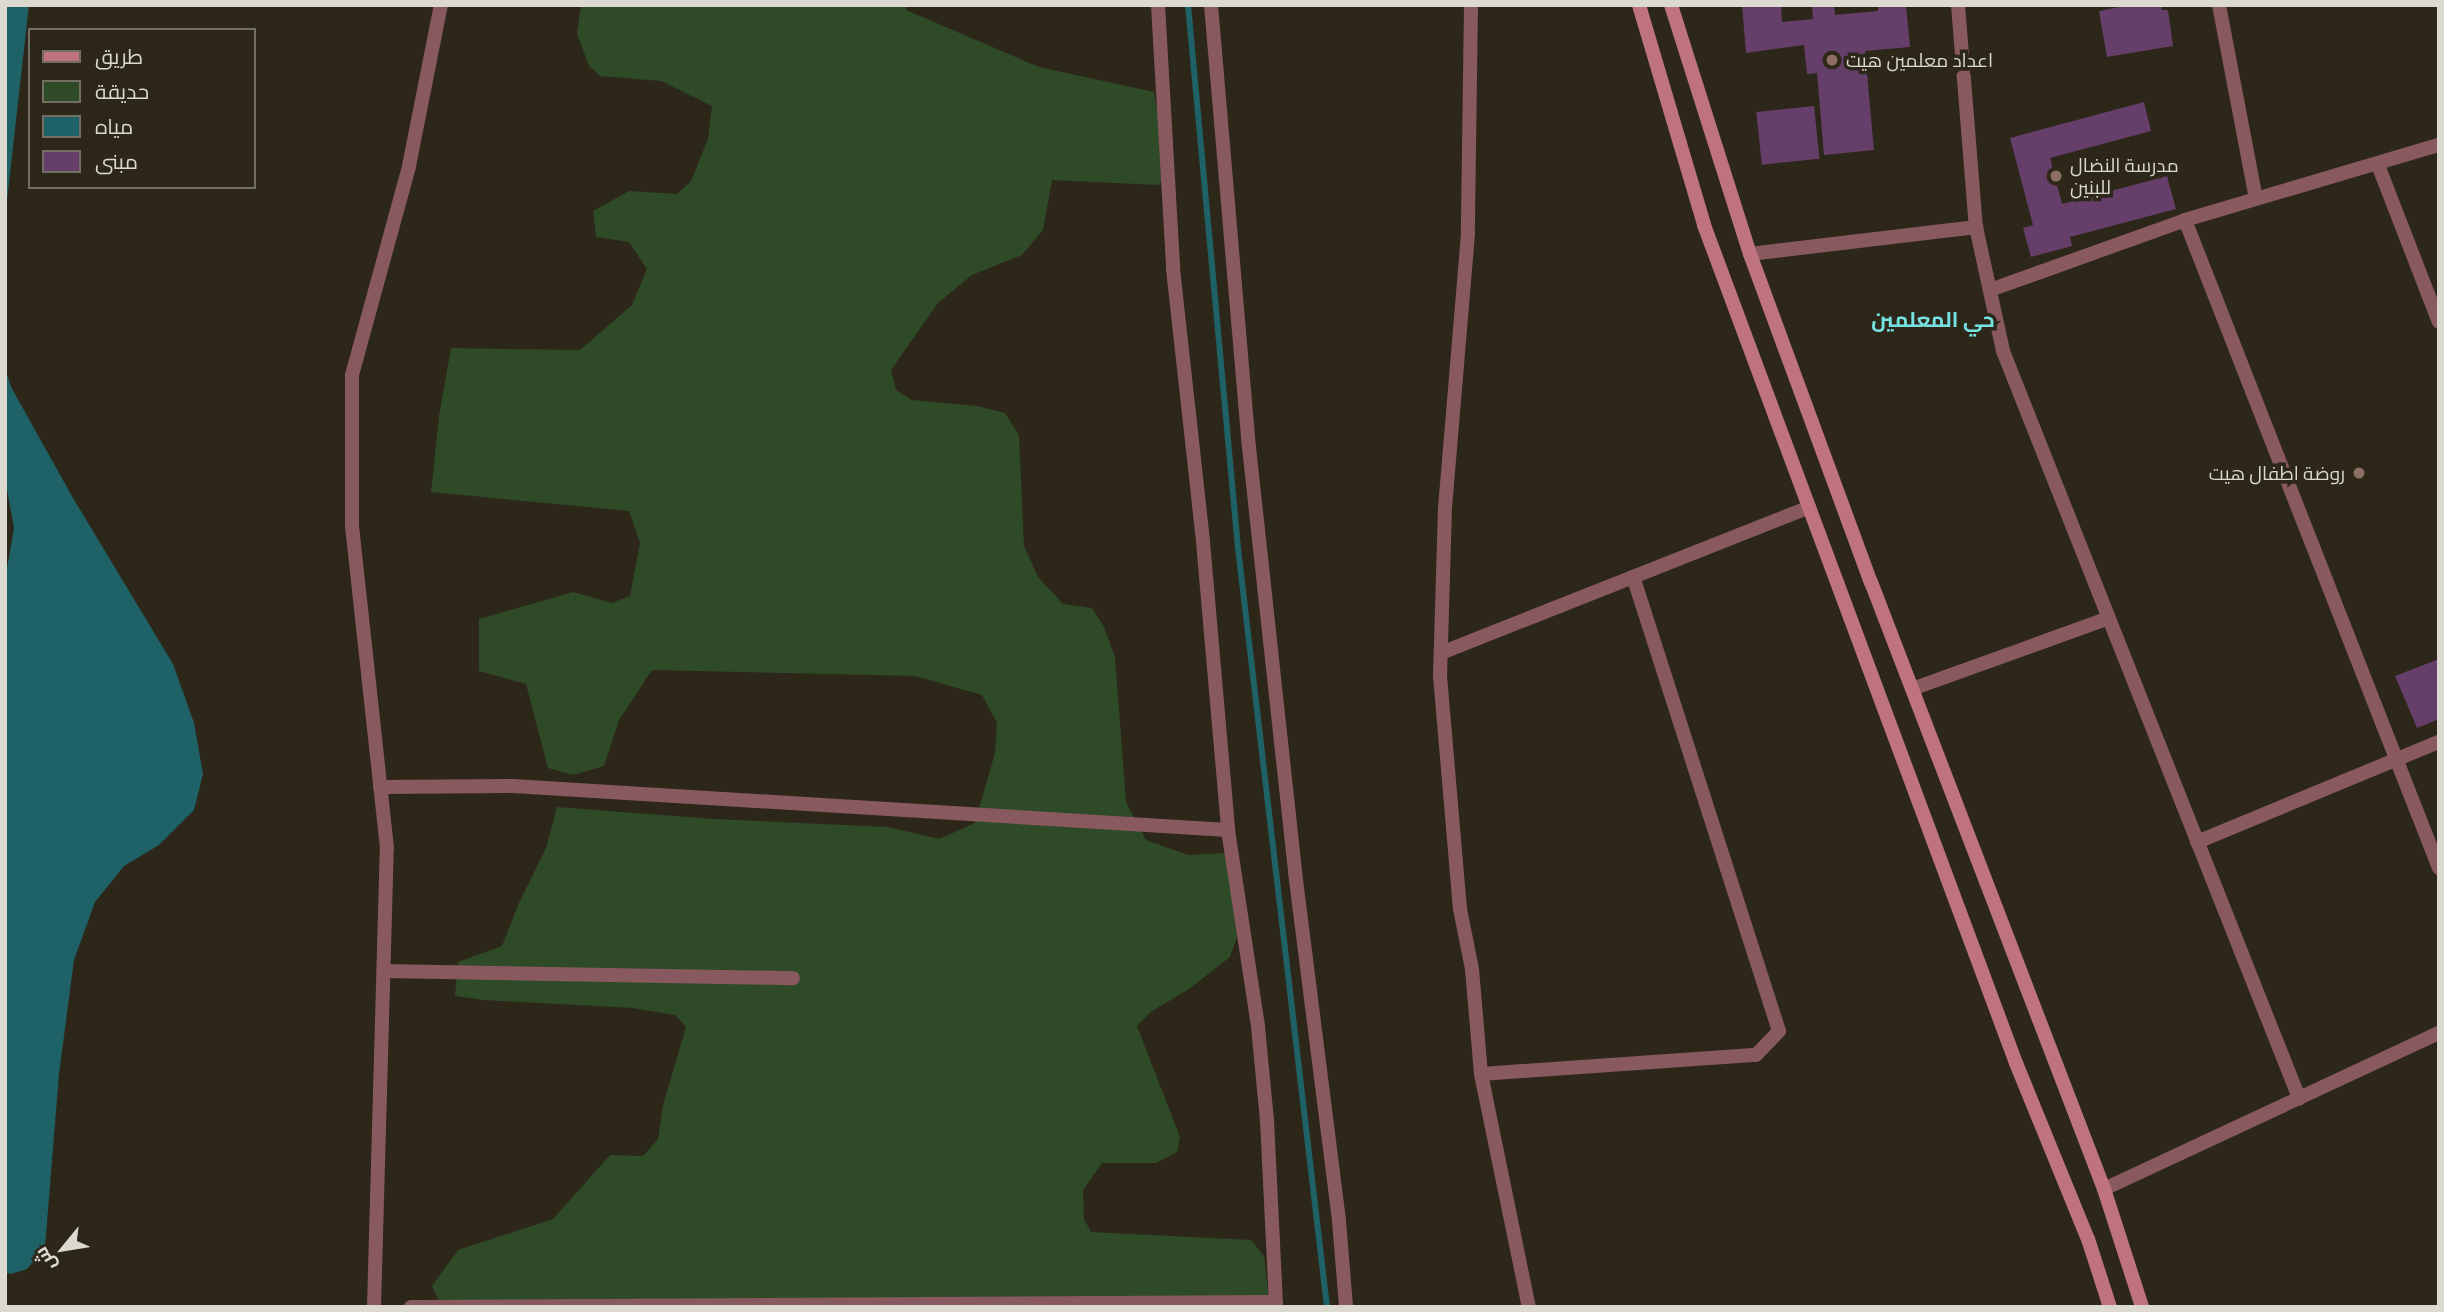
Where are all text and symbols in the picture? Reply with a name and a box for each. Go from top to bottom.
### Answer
legend [28,28,256,189]
text: طريق [95,40,143,72]
place label: اعداد معلمين هيت [1846,49,1993,71]
marker: اعداد معلمين هيت [1824,52,1840,68]
text: حديقة [95,75,149,107]
text: مياه [95,110,133,142]
text: مبنى [95,145,138,177]
place label: مدرسة النضال للبنين [2070,154,2179,198]
marker: مدرسة النضال للبنين [2048,168,2064,184]
district label: حي المعلمين [1871,306,1995,332]
place label: روضة اطفال هيت [2209,462,2345,484]
marker: روضة اطفال هيت [2351,465,2367,481]
north arrow [28,1214,98,1284]
text: ش [26,1242,63,1278]

